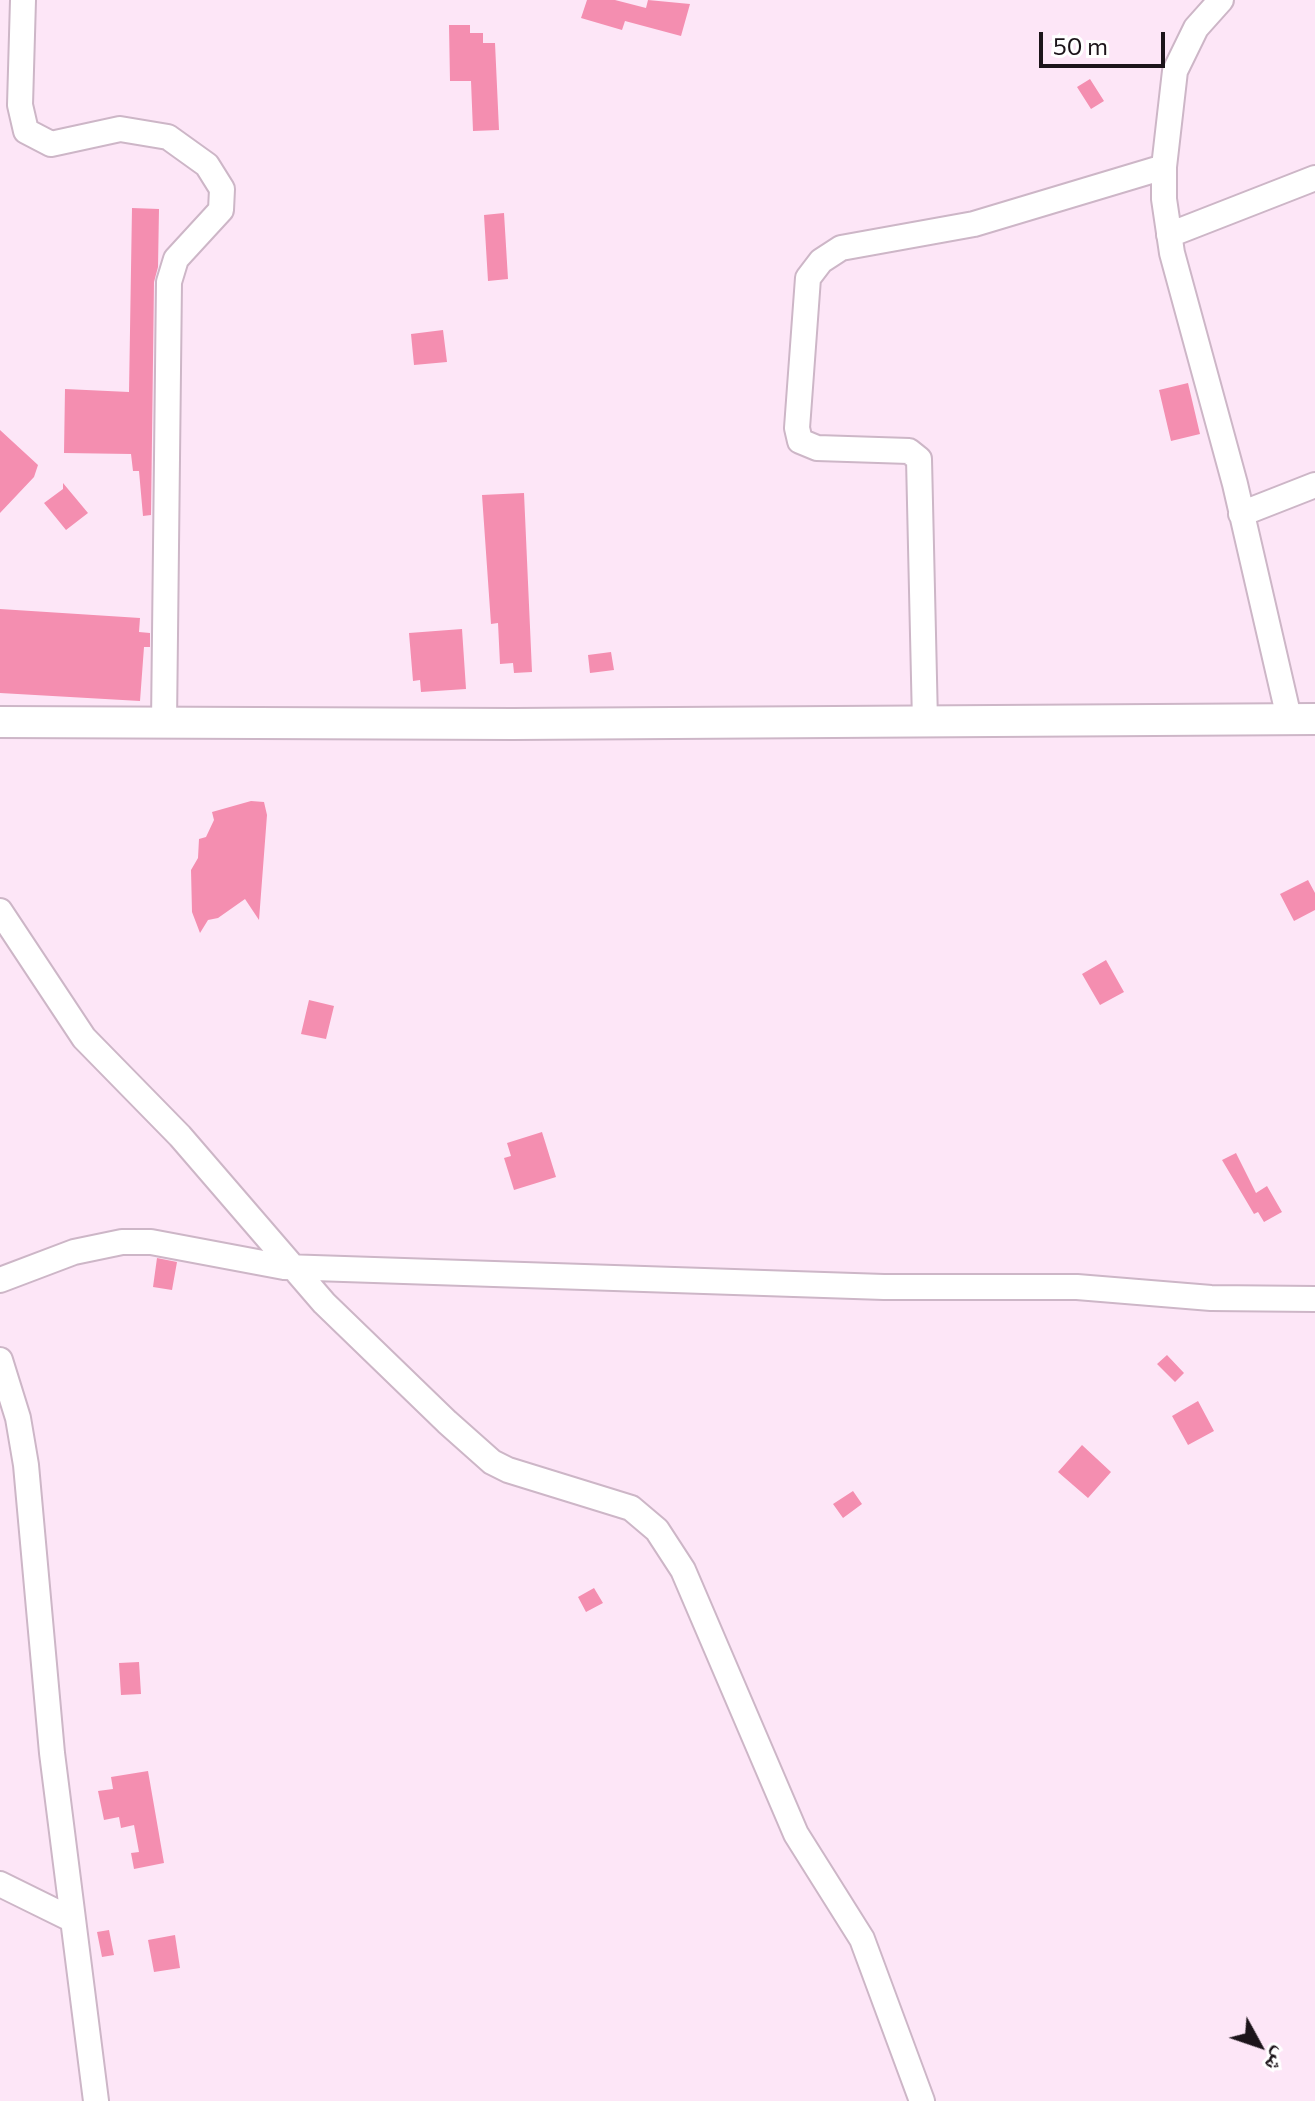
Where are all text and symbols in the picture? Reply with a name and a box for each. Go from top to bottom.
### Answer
scale bar [1043,16,1169,66]
text: 50 m [1053,31,1108,60]
north arrow [1219,2005,1299,2085]
text: ش [1260,2043,1296,2078]

